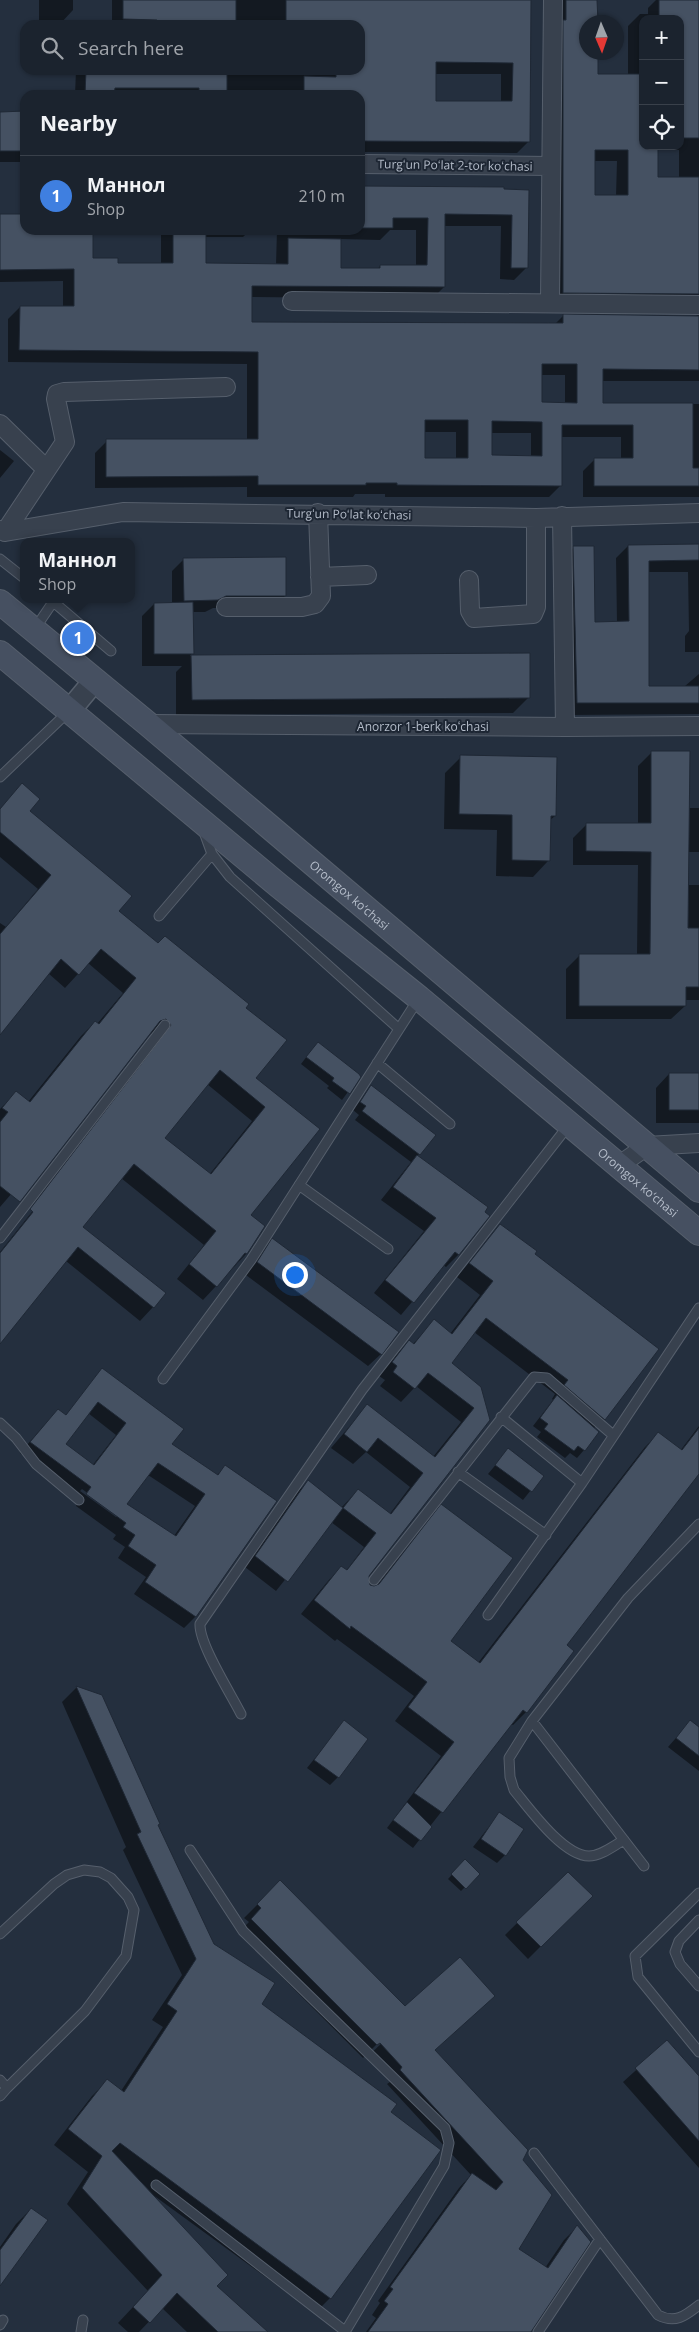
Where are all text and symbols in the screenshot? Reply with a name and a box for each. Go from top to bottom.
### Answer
north arrow [579,15,624,60]
map controls [639,15,684,150]
button: + [639,15,684,60]
search box [20,20,365,75]
icon: search [38,34,66,62]
text: Search here [78,35,184,61]
button: − [639,60,684,105]
button: locate [639,105,684,150]
text: Nearby [40,109,117,137]
street label: Turgʻun Poʻlat 2-tor koʻchasi [377,155,533,175]
text: Маннол [87,172,166,198]
text: 1 [51,185,61,207]
text: 210 m [299,185,345,207]
text: Shop [87,198,125,220]
street label: Turgʻun Poʻlat koʻchasi [286,504,412,524]
popup [20,538,135,603]
text: Маннол [38,547,117,573]
text: Shop [38,573,76,595]
pin: 1 [62,619,94,657]
street label: Anorzor 1-berk koʻchasi [357,718,489,735]
street label: Oromgox ko‘chasi [306,856,393,933]
street label: Oromgox ko‘chasi [595,1143,682,1221]
your location [282,1262,308,1288]

